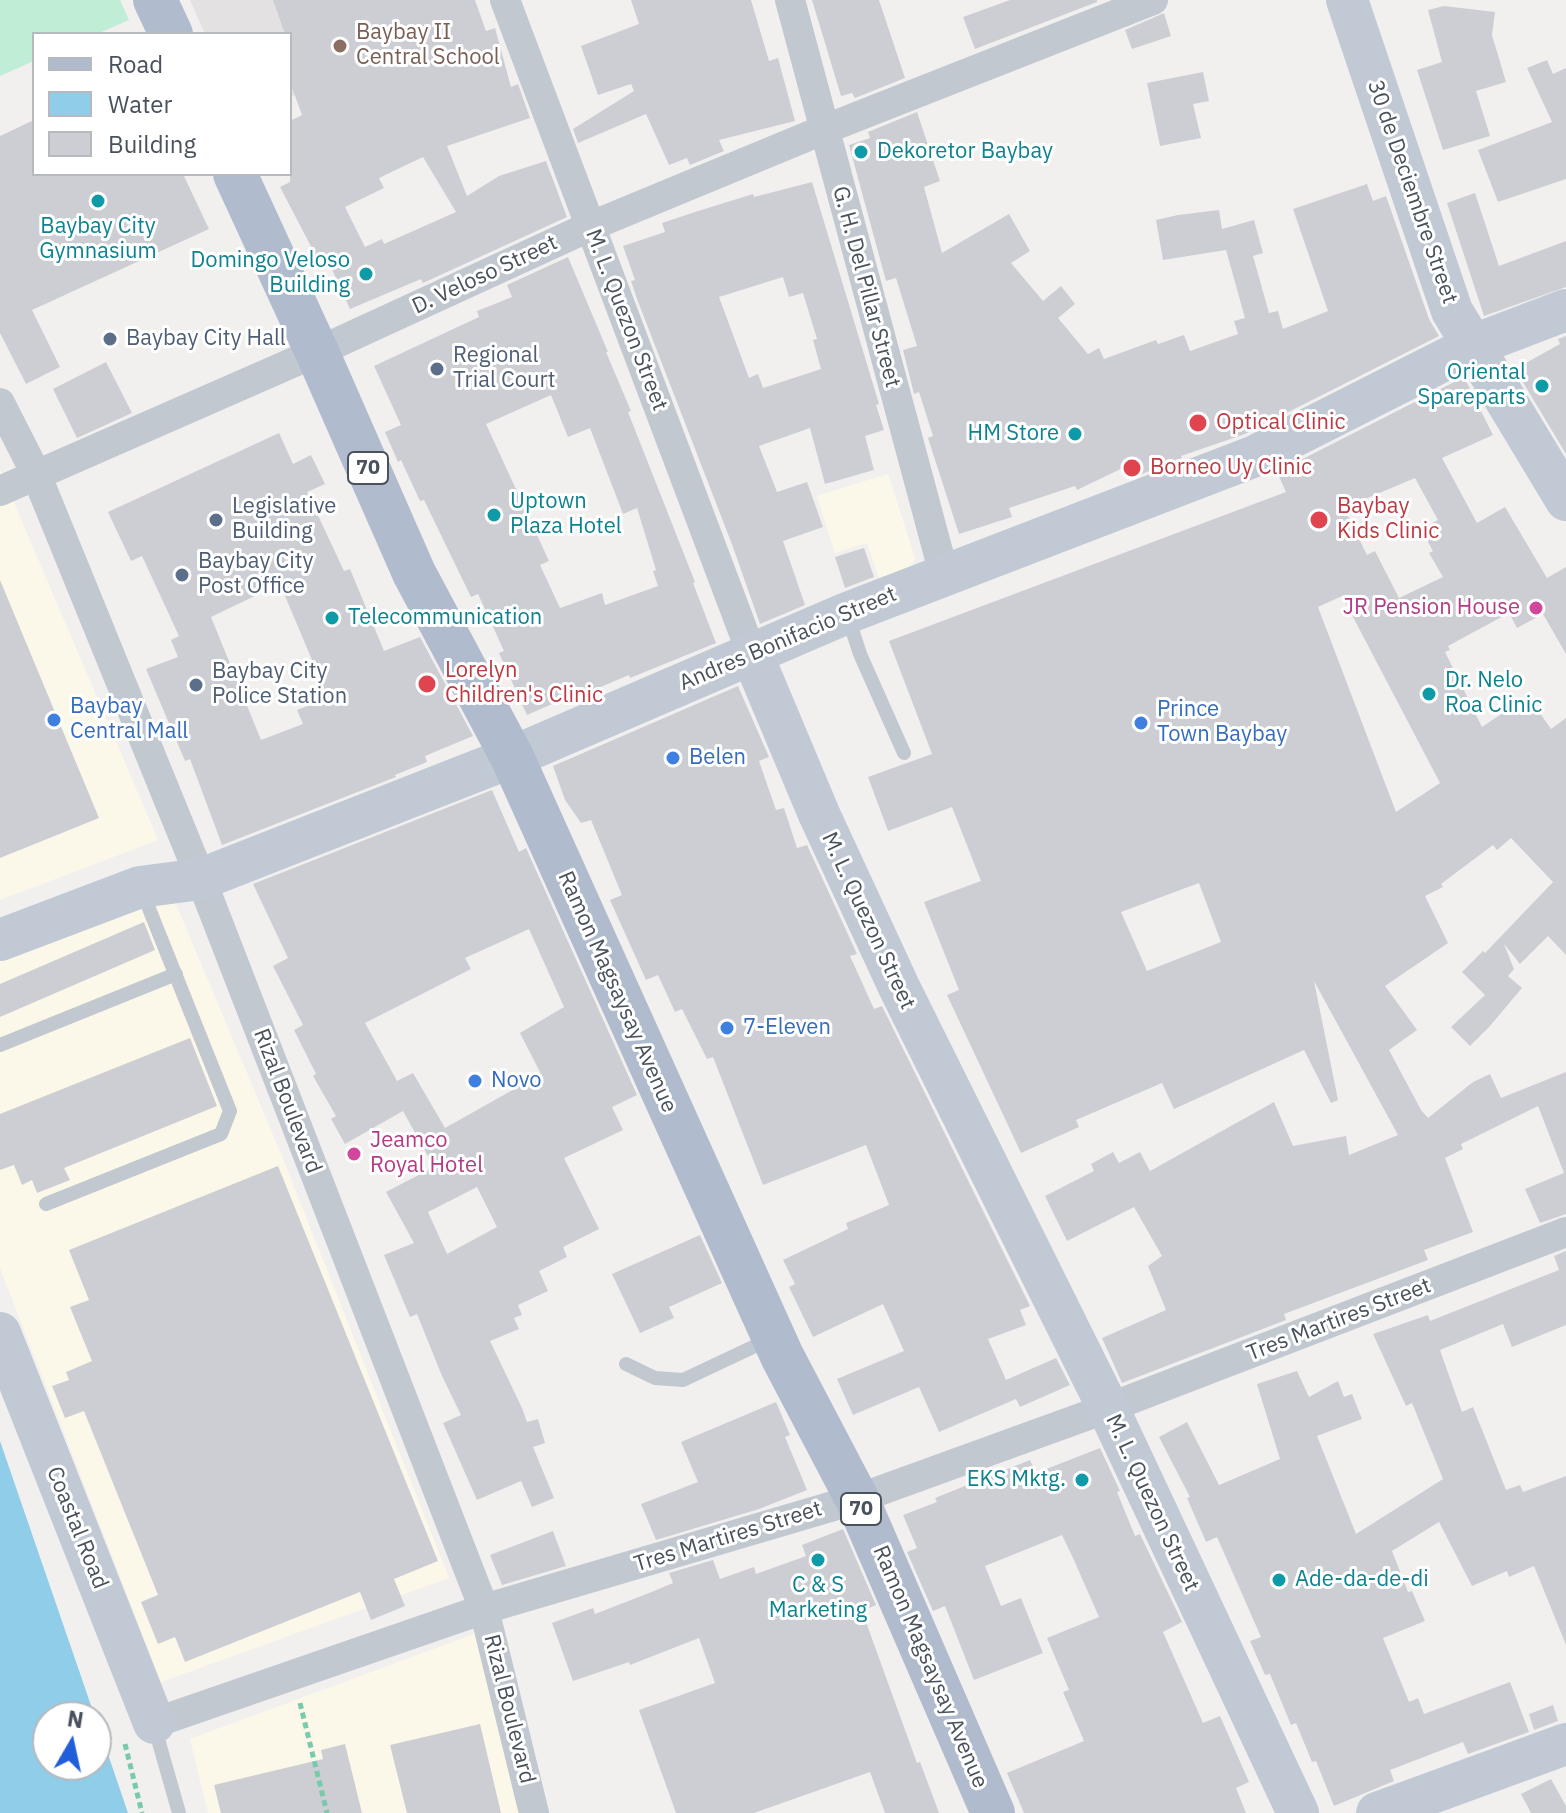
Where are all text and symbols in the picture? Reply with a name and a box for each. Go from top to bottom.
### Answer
place label: Baybay II Central School [356,20,500,72]
legend [32,32,292,176]
marker: Baybay II Central School [331,37,349,55]
text: Road [108,48,163,80]
street label: 30 de Deciembre Street [1361,77,1463,307]
text: Water [108,88,172,120]
text: Building [108,128,196,160]
place label: Dekoretor Baybay [877,139,1053,165]
marker: Dekoretor Baybay [852,143,870,161]
street label: G. H. Del Pillar Street [826,183,906,391]
marker: Baybay City Gymnasium [89,192,107,210]
place label: Baybay City Gymnasium [39,214,157,266]
street label: M. L. Quezon Street [579,226,673,414]
street label: D. Veloso Street [408,230,562,320]
place label: Domingo Veloso Building [191,248,350,300]
marker: Domingo Veloso Building [357,265,375,283]
place label: Baybay City Hall [126,326,286,352]
marker: Baybay City Hall [101,330,119,348]
place label: Regional Trial Court [453,343,555,394]
marker: Regional Trial Court [428,360,446,378]
place label: Oriental Spareparts [1418,360,1526,412]
marker: Oriental Spareparts [1533,377,1551,395]
place label: Optical Clinic [1216,410,1346,436]
marker: Optical Clinic [1187,412,1209,434]
place label: HM Store [968,421,1059,447]
marker: HM Store [1066,425,1084,443]
road number: 70 [348,452,388,484]
place label: Borneo Uy Clinic [1150,455,1312,481]
marker: Borneo Uy Clinic [1121,457,1143,479]
place label: Uptown Plaza Hotel [510,489,622,540]
place label: Legislative Building [232,494,336,546]
place label: Baybay Kids Clinic [1337,494,1439,546]
marker: Uptown Plaza Hotel [485,506,503,524]
marker: Baybay Kids Clinic [1308,509,1330,531]
marker: Legislative Building [207,511,225,529]
place label: Baybay City Post Office [198,549,313,600]
marker: Baybay City Post Office [173,566,191,584]
street label: Andres Bonifacio Street [675,581,901,697]
place label: JR Pension House [1343,595,1520,621]
marker: JR Pension House [1527,599,1545,617]
place label: Telecommunication [348,605,542,631]
marker: Telecommunication [323,609,341,627]
place label: Lorelyn Children's Clinic [445,658,603,710]
place label: Baybay City Police Station [212,659,347,710]
place label: Dr. Nelo Roa Clinic [1445,668,1542,720]
marker: Lorelyn Children's Clinic [416,673,438,695]
marker: Baybay City Police Station [187,676,205,694]
marker: Dr. Nelo Roa Clinic [1420,685,1438,703]
place label: Baybay Central Mall [70,694,188,746]
place label: Prince Town Baybay [1157,697,1287,748]
marker: Baybay Central Mall [45,711,63,729]
marker: Prince Town Baybay [1132,714,1150,732]
place label: Belen [689,745,746,771]
marker: Belen [664,749,682,767]
street label: M. L. Quezon Street [815,828,921,1014]
street label: Ramon Magsaysay Avenue [552,867,682,1117]
place label: 7-Eleven [743,1015,831,1041]
marker: 7-Eleven [718,1019,736,1037]
street label: Rizal Boulevard [247,1025,327,1177]
place label: Novo [491,1068,542,1094]
marker: Novo [466,1072,484,1090]
place label: Jeamco Royal Hotel [370,1128,483,1180]
marker: Jeamco Royal Hotel [345,1145,363,1163]
street label: Tres Martires Street [1243,1273,1435,1367]
street label: M. L. Quezon Street [1099,1410,1205,1596]
street label: Coastal Road [41,1463,113,1593]
place label: EKS Mktg. [967,1467,1066,1493]
marker: EKS Mktg. [1073,1471,1091,1489]
road number: 70 [841,1493,881,1525]
street label: Tres Martires Street [631,1496,825,1578]
street label: Ramon Magsaysay Avenue [867,1542,993,1792]
marker: C & S Marketing [809,1551,827,1569]
place label: Ade-da-de-di [1295,1567,1429,1593]
marker: Ade-da-de-di [1270,1571,1288,1589]
place label: C & S Marketing [769,1573,867,1624]
street label: Rizal Boulevard [478,1632,540,1786]
north arrow [32,1701,112,1781]
text: N [65,1703,86,1734]

